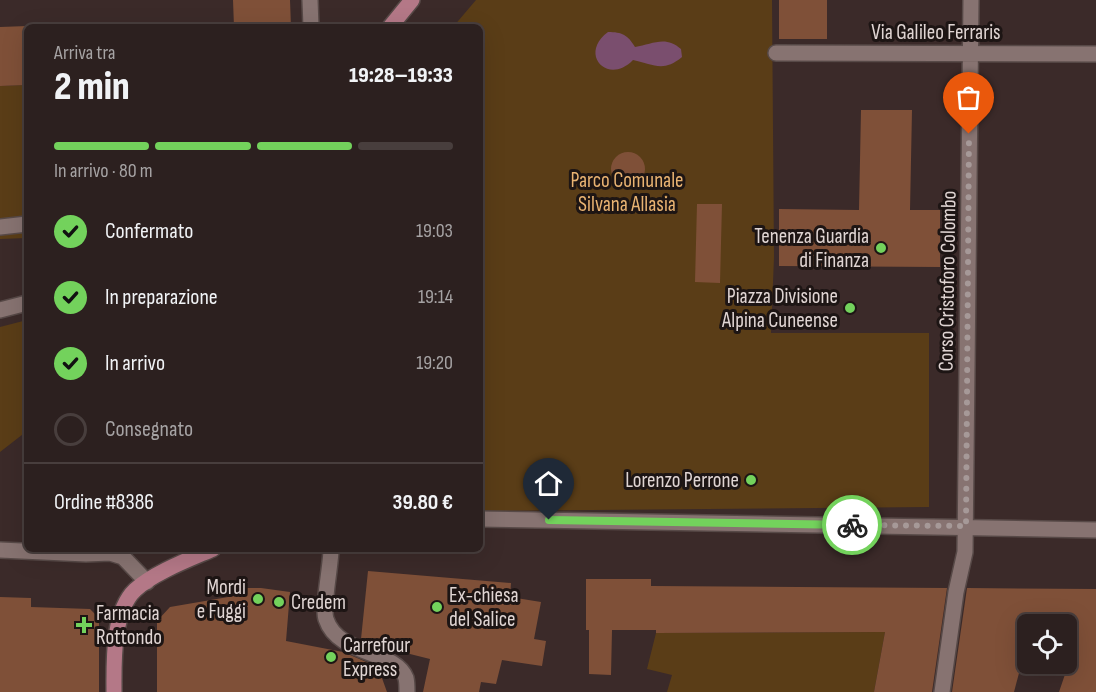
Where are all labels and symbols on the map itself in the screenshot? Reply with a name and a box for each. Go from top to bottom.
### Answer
street label: Via Galileo Ferraris [871,20,1001,45]
pin [943,72,994,134]
park label: Parco Comunale Silvana Allasia [570,168,684,217]
street label: Corso Cristoforo Colombo [933,190,962,372]
place label: Tenenza Guardia di Finanza [754,224,869,273]
marker: Tenenza Guardia di Finanza [874,241,888,255]
place label: Piazza Divisione Alpina Cuneense [721,284,838,333]
marker: Piazza Divisione Alpina Cuneense [843,301,857,315]
pin [523,458,574,520]
place label: Lorenzo Perrone [625,468,739,493]
marker: Lorenzo Perrone [744,473,758,487]
courier [822,495,882,555]
place label: Mordi e Fuggi [197,575,246,624]
place label: Ex-chiesa del Salice [449,583,519,632]
place label: Credem [291,590,346,615]
marker: Mordi e Fuggi [251,592,265,606]
marker: Credem [272,595,286,609]
marker: Ex-chiesa del Salice [430,600,444,614]
place label: Farmacia Rottondo [96,601,162,650]
marker: Farmacia Rottondo [77,618,91,632]
place label: Carrefour Express [343,633,410,682]
marker: Carrefour Express [324,650,338,664]

